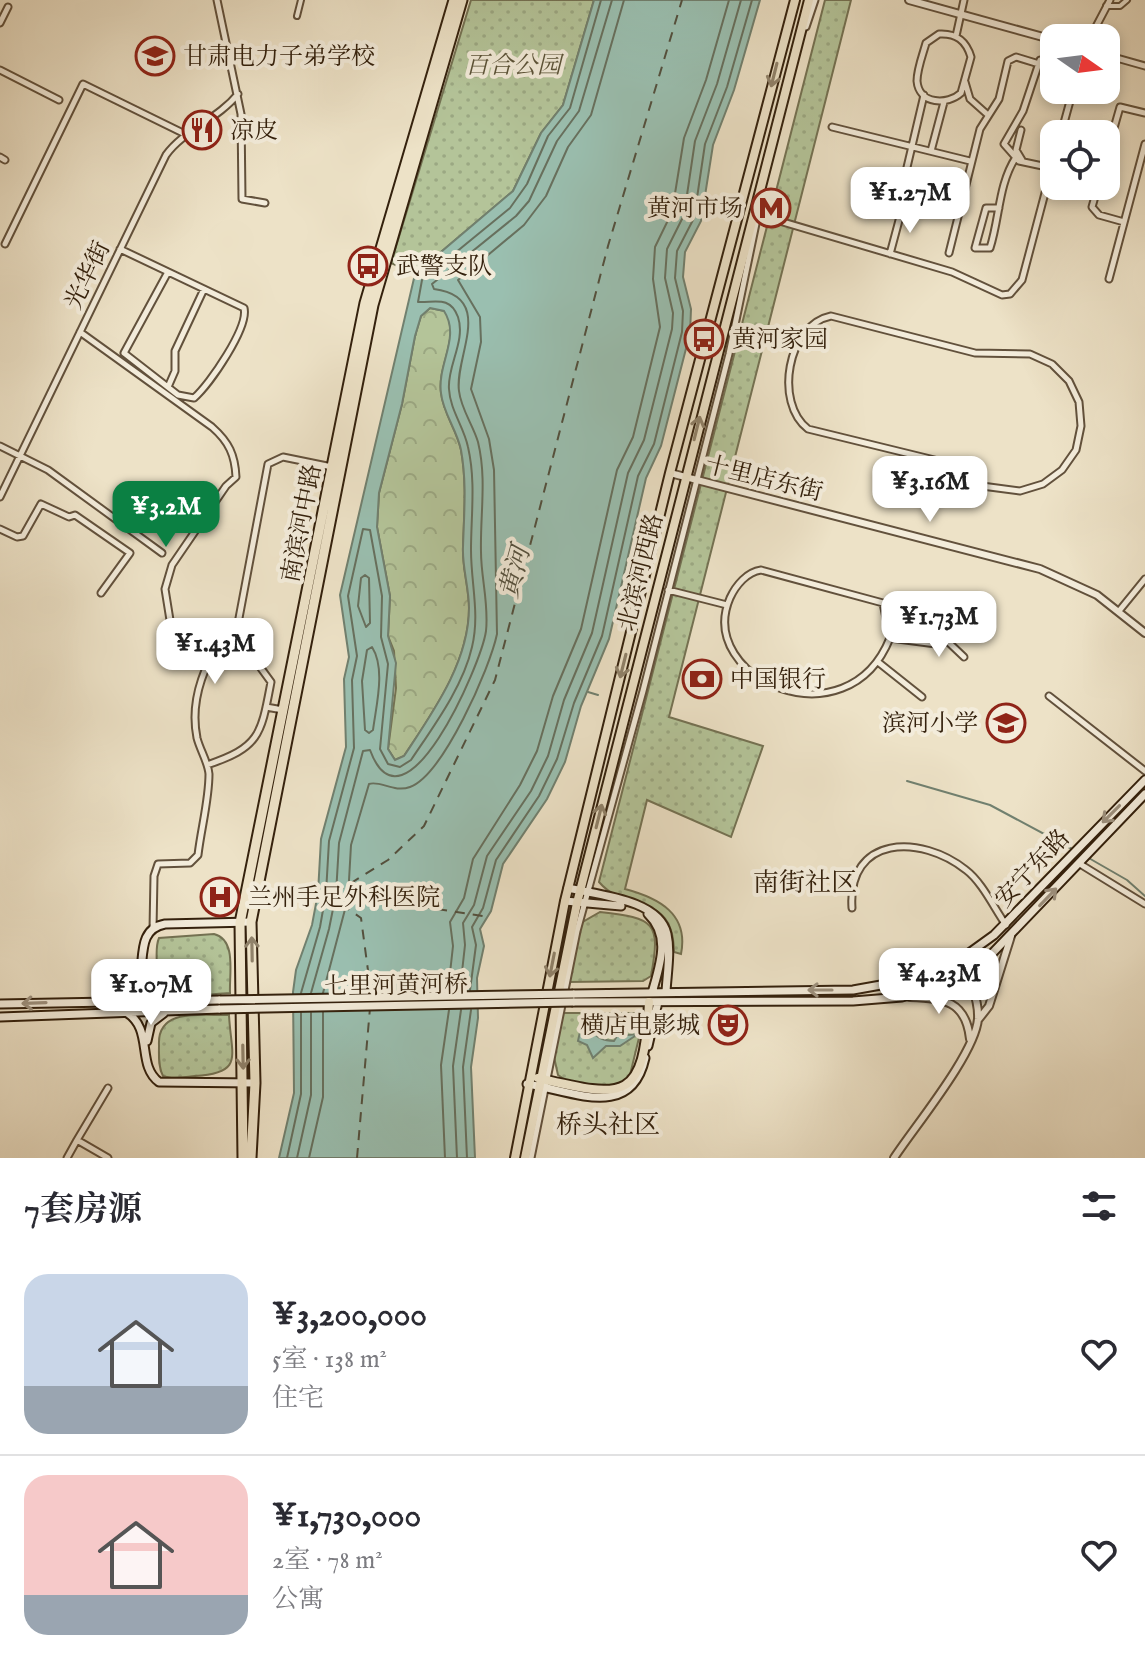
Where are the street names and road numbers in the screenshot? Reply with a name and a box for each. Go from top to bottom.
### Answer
street label: 光华街 [59,237,118,315]
street label: 十里店东街 [702,450,826,509]
street label: 南滨河中路 [276,461,329,585]
street label: 北滨河西路 [612,510,671,634]
street label: 安宁东路 [989,823,1077,915]
street label: 七里河黄河桥 [324,970,468,1003]

